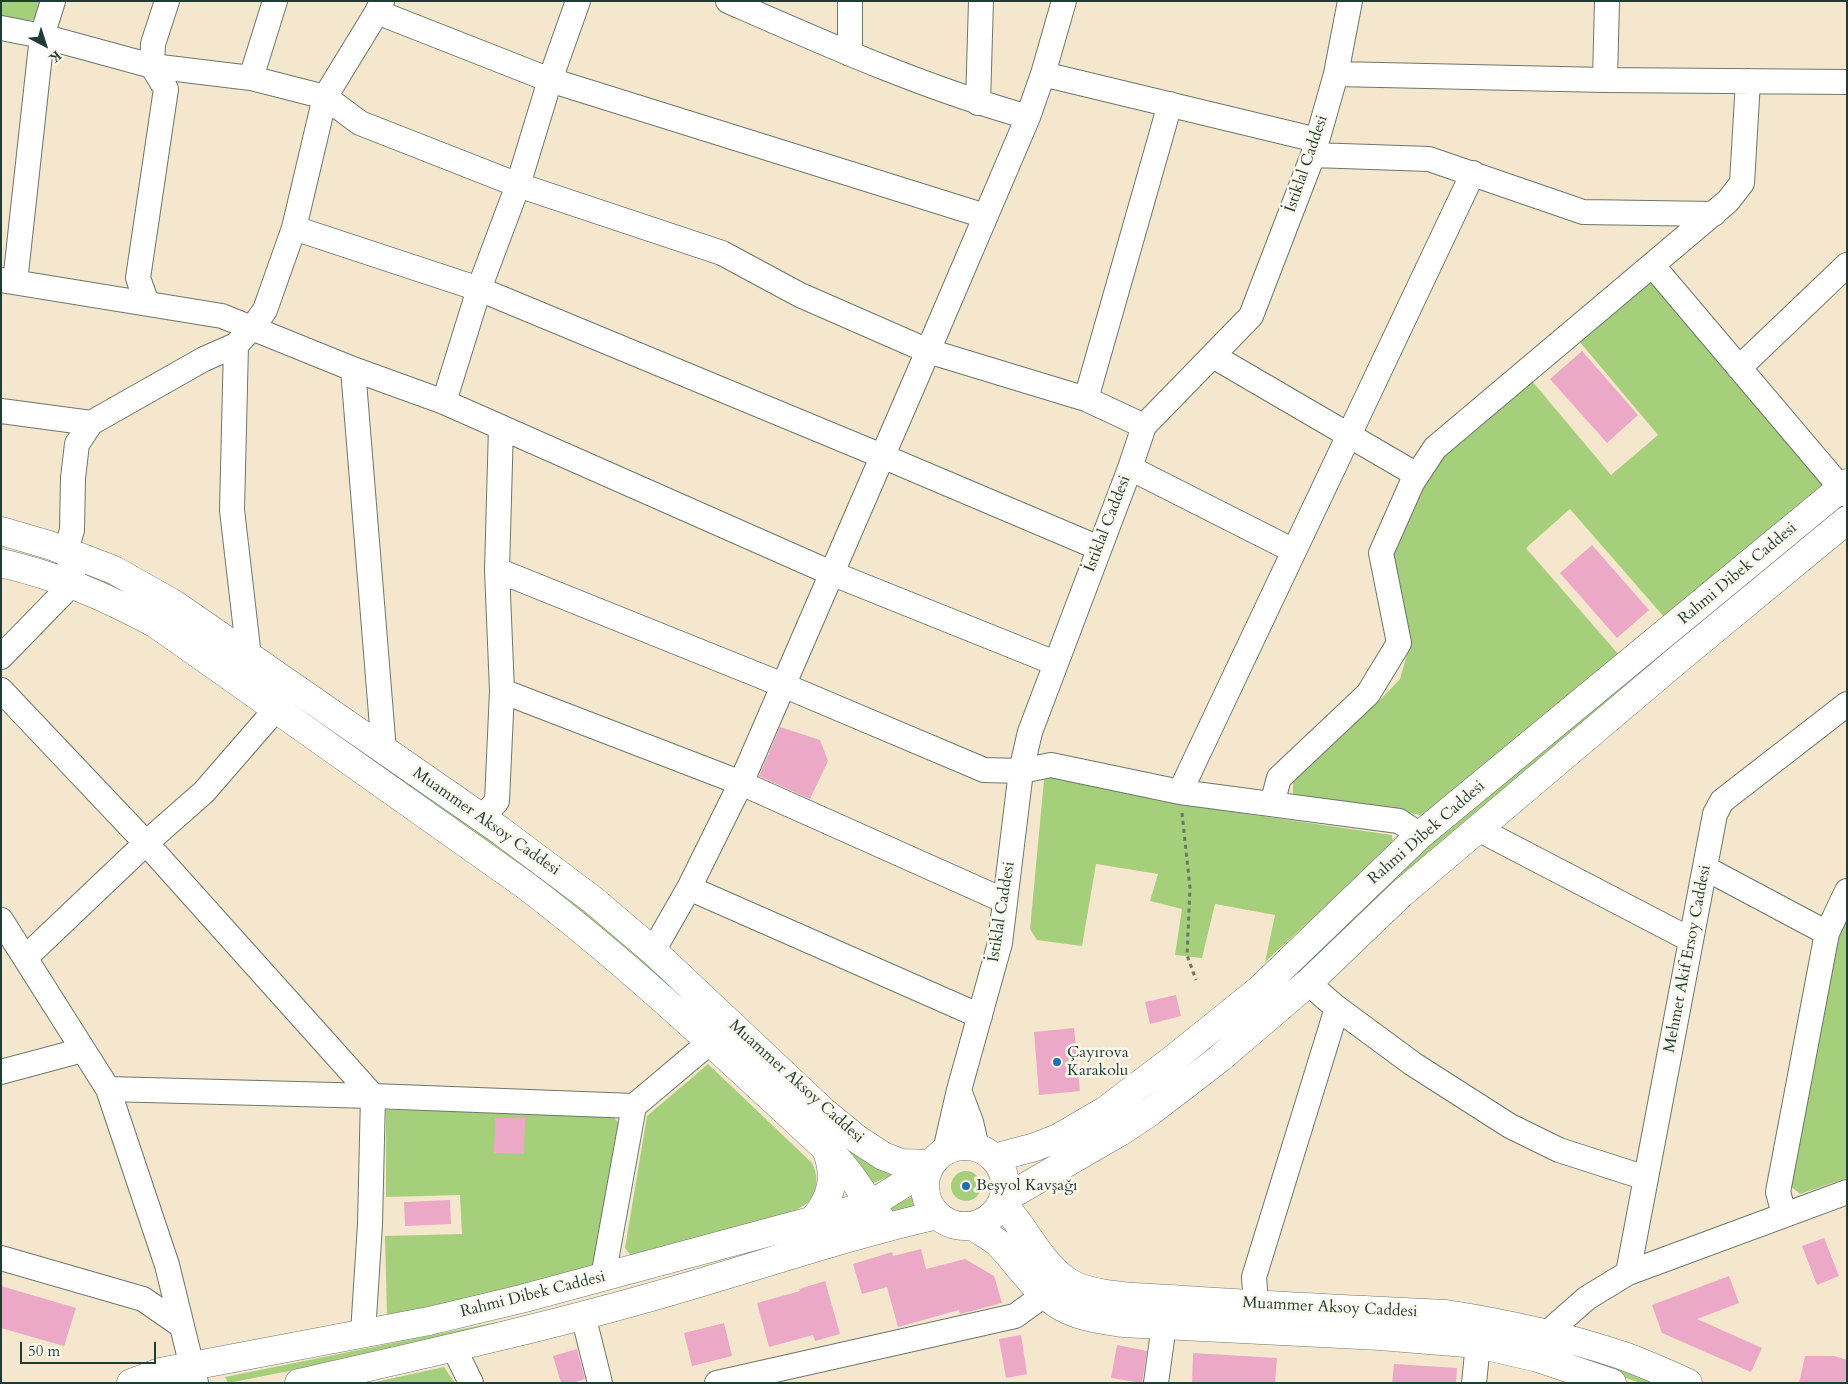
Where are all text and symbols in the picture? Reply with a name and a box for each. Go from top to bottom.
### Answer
north arrow [20,20,70,70]
text: K [45,46,65,68]
street label: İstiklal Caddesi [1281,113,1333,215]
street label: İstiklal Caddesi [1081,473,1135,575]
street label: Rahmi Dibek Caddesi [1675,519,1801,629]
street label: Muammer Aksoy Caddesi [409,764,563,880]
street label: Rahmi Dibek Caddesi [1365,777,1489,889]
street label: İstiklal Caddesi [985,860,1019,964]
street label: Mehmet Akif Ersoy Caddesi [1660,864,1716,1054]
street label: Muammer Aksoy Caddesi [724,1016,868,1148]
place label: Çayırova Karakolu [1067,1043,1129,1081]
marker: Çayırova Karakolu [1051,1056,1063,1068]
place label: Beşyol Kavşağı [976,1176,1078,1196]
marker: Beşyol Kavşağı [960,1180,972,1192]
street label: Rahmi Dibek Caddesi [459,1268,607,1322]
street label: Muammer Aksoy Caddesi [1242,1294,1418,1322]
scale bar [22,1332,159,1364]
text: 50 m [28,1341,60,1361]

